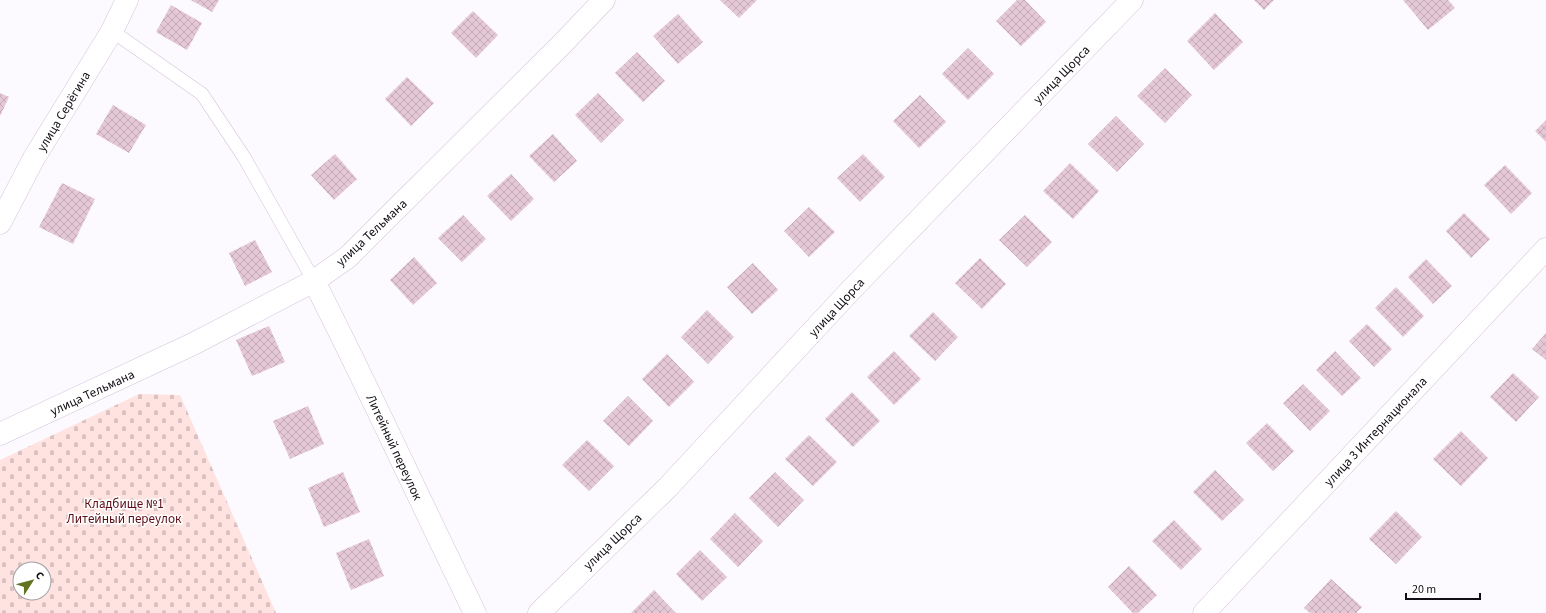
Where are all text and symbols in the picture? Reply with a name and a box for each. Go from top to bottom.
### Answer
street label: улица Щорса [1029,42,1094,108]
street label: улица Серёгина [33,68,95,155]
street label: улица Тельмана [332,195,411,270]
street label: улица Щорса [805,274,869,341]
street label: улица Тельмана [47,365,138,420]
street label: улица 3 Интернационала [1320,373,1431,490]
street label: Литейный переулок [362,392,427,504]
park label: Кладбище №1 Литейный переулок [67,495,182,528]
street label: улица Щорса [580,509,646,574]
north arrow [12,561,52,601]
text: С [32,568,48,583]
scale bar [1406,575,1480,601]
text: 20 m [1412,581,1436,598]

